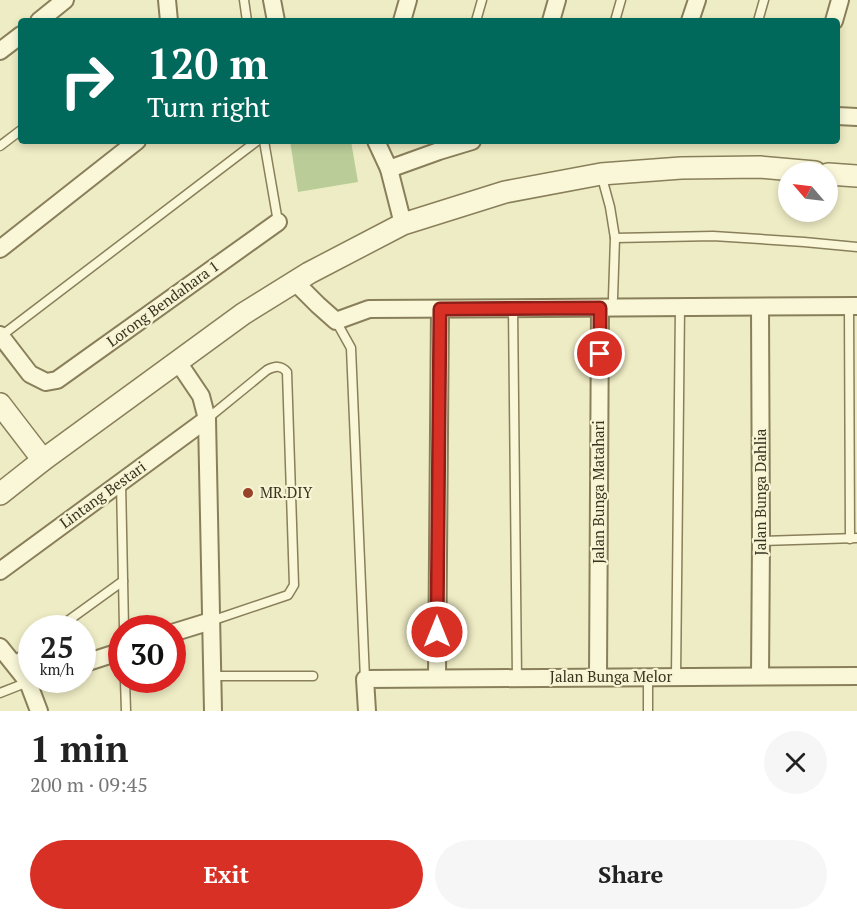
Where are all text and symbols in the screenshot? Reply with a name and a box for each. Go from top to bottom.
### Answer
text: 120 m [147,35,268,91]
icon: right [48,42,126,120]
text: Turn right [147,89,270,125]
north arrow [778,162,838,222]
map controls [778,162,838,222]
street label: Lorong Bendahara 1 [102,256,222,351]
pin [574,328,625,379]
icon: arrive [583,337,616,370]
street label: Jalan Bunga Matahari [588,420,608,564]
street label: Jalan Bunga Dahlia [750,428,770,555]
street label: Lintang Bestari [55,456,150,532]
place label: MR.DIY [260,482,313,502]
marker: MR.DIY [241,486,255,500]
position arrow [405,600,469,664]
speed limit sign: 30 [108,615,186,693]
text: 25 [40,627,74,667]
text: km/h [40,659,74,679]
street label: Jalan Bunga Melor [550,666,672,686]
text: 1 min [30,725,128,772]
button: close [764,731,827,794]
text: 200 m · 09:45 [30,771,148,798]
button: Exit [30,840,423,909]
button: Share [435,840,827,909]

